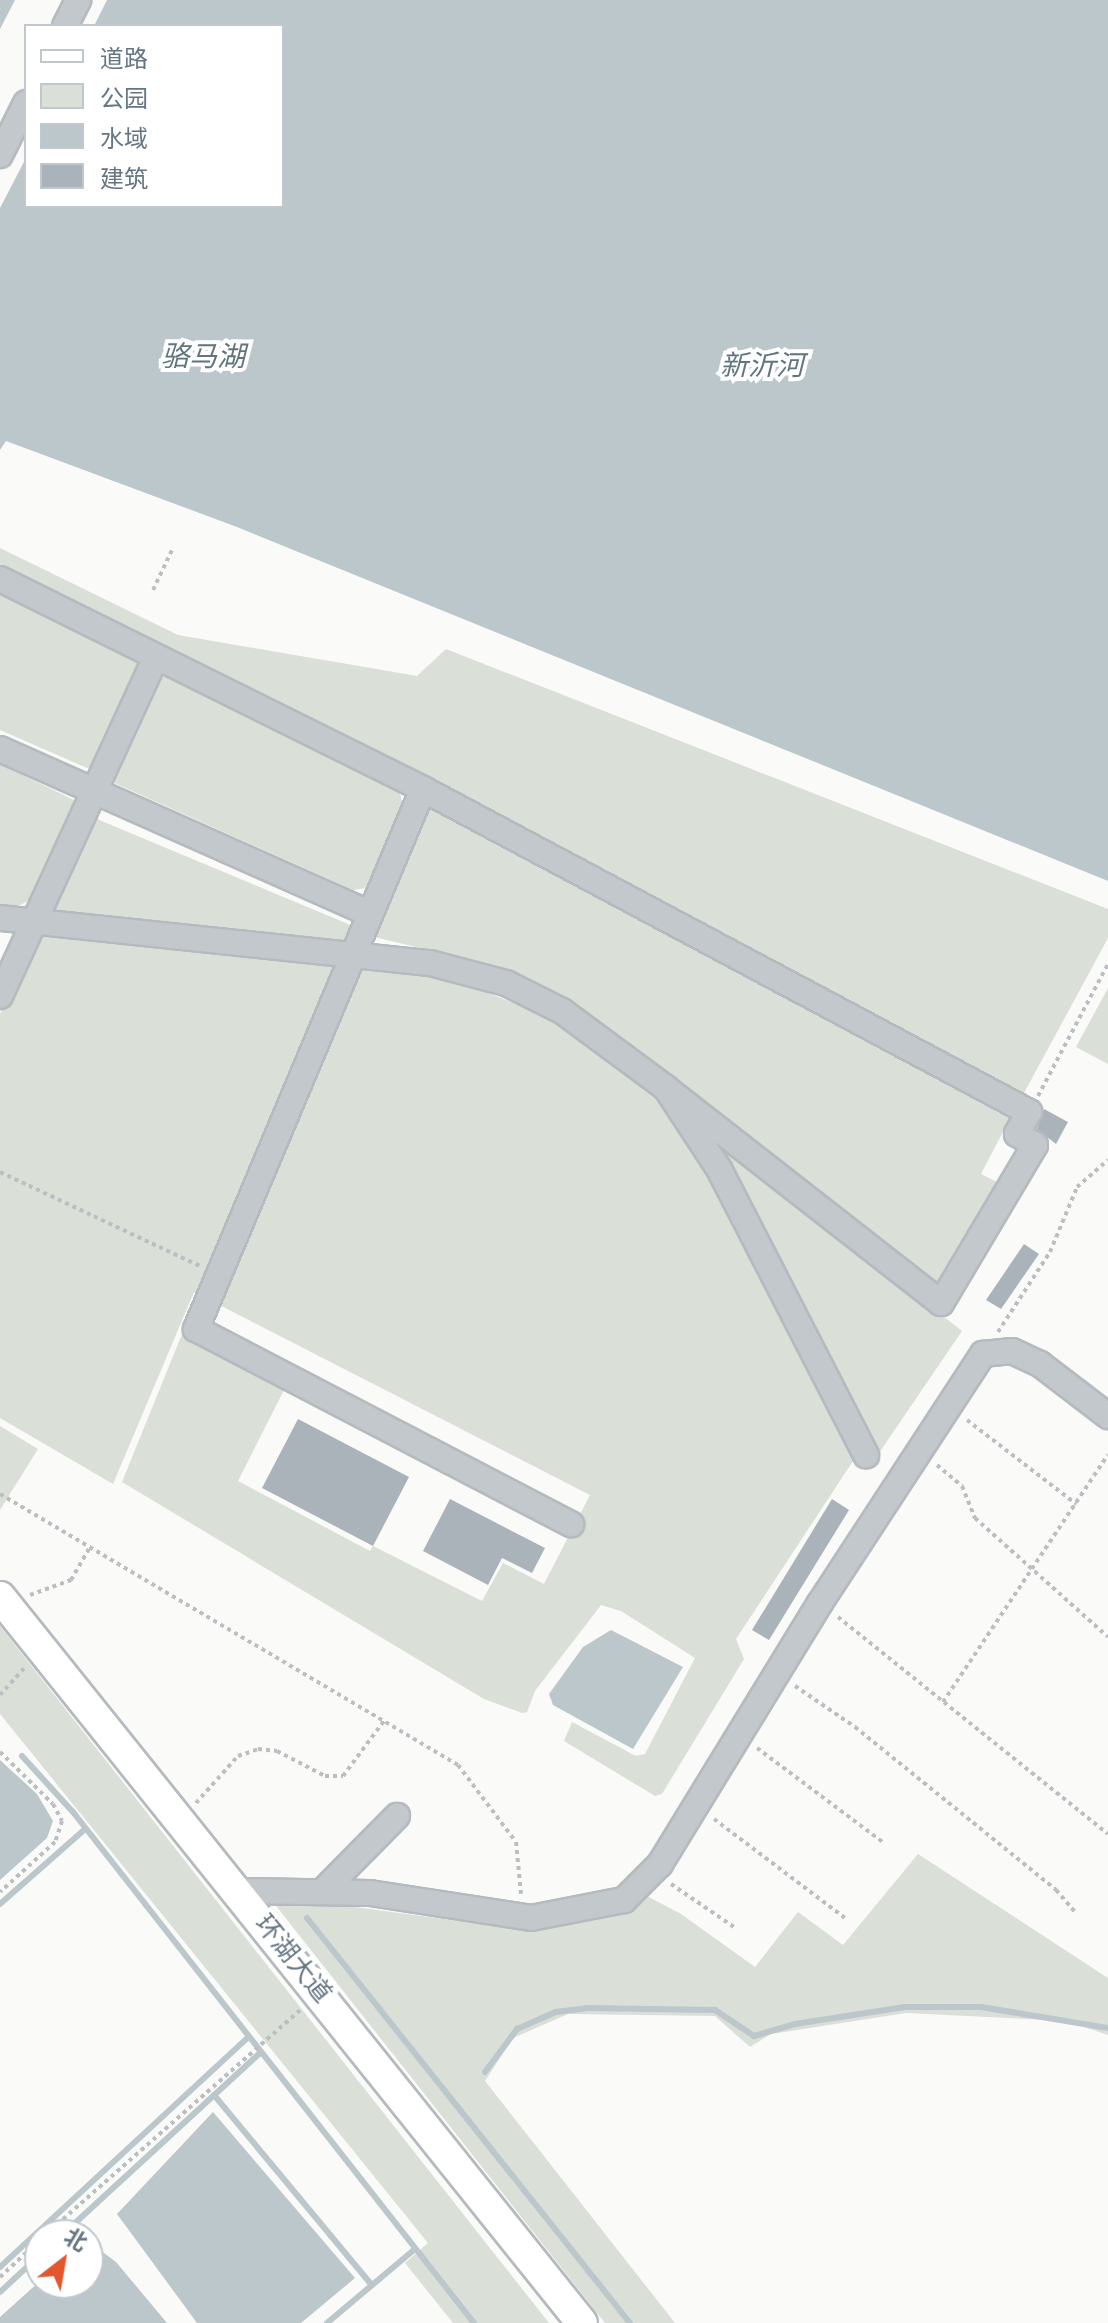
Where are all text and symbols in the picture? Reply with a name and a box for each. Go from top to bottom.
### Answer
legend [24,24,284,208]
text: 道路 [100,44,148,73]
text: 公园 [100,84,148,113]
text: 水域 [100,124,148,153]
text: 建筑 [100,164,148,193]
water label: 骆马湖 [161,339,245,373]
water label: 新沂河 [720,348,804,382]
street label: 环湖大道 [248,1909,338,2009]
north arrow [24,2219,104,2299]
text: 北 [59,2222,92,2257]

